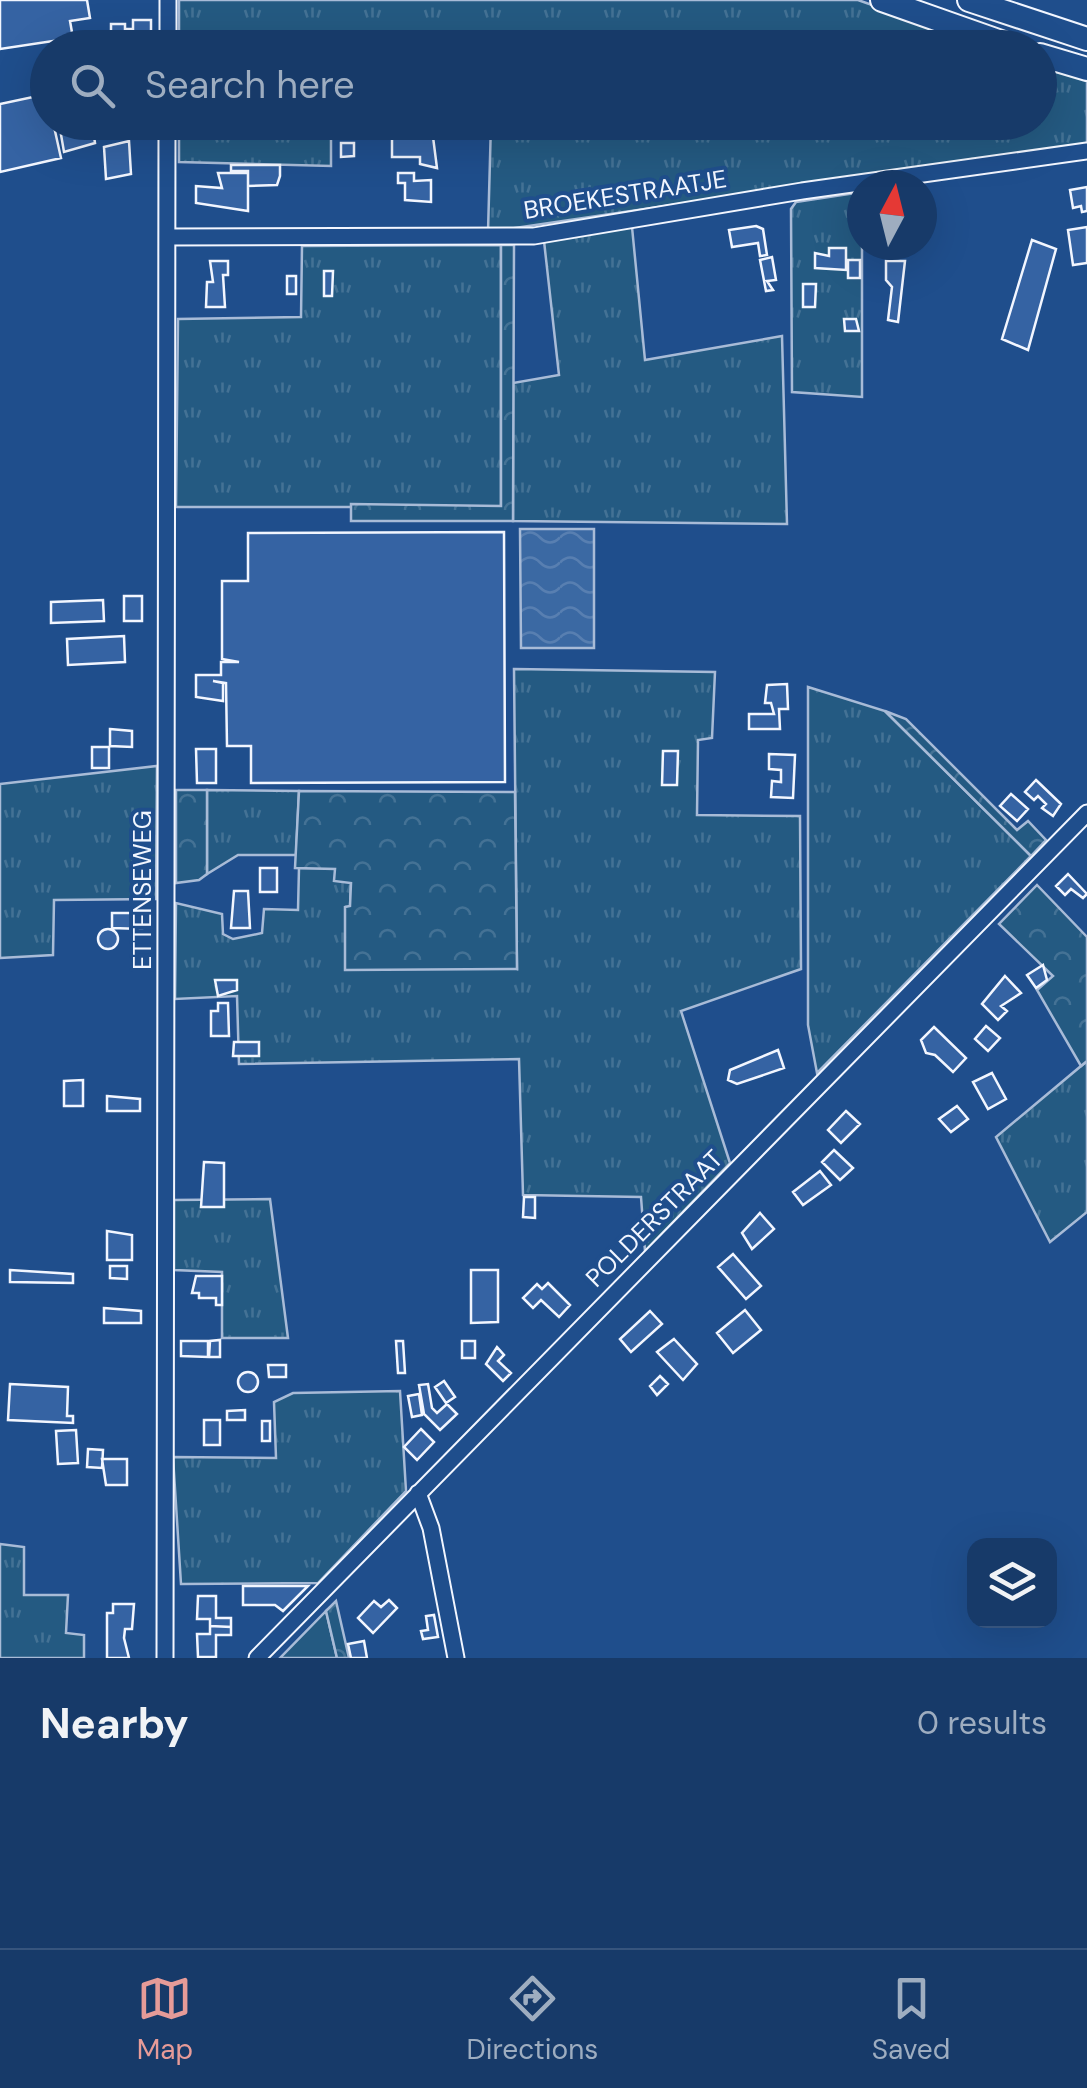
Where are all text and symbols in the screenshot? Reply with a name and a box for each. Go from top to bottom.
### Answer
search box [30,30,1057,140]
icon: search [65,58,120,113]
text: Search here [145,60,355,110]
street label: BROEKESTRAATJE [521,162,729,227]
north arrow [847,170,937,260]
street label: ETTENSEWEG [126,810,159,970]
street label: POLDERSTRAAT [579,1143,730,1294]
map controls [967,1538,1057,1628]
button: layers [967,1538,1057,1628]
text: Nearby [40,1696,189,1751]
text: 0 results [917,1702,1047,1744]
tab: Map [137,1971,193,2068]
tab: Directions [467,1971,598,2068]
tab: Saved [872,1971,950,2068]

